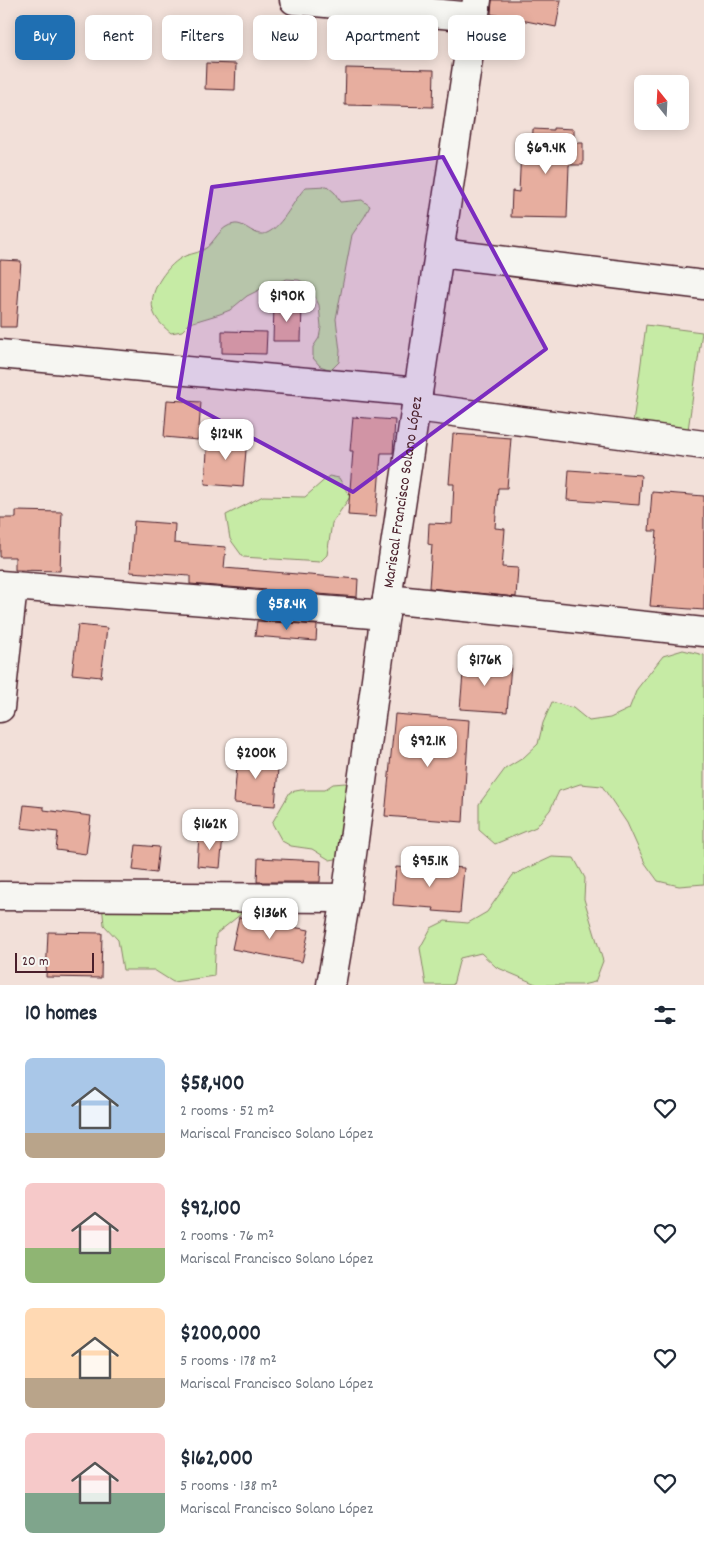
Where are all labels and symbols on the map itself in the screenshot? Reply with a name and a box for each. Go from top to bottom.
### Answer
north arrow [634,75,689,130]
pin: $69.4K [505,132,587,175]
pin: $190K [252,280,322,323]
street label: Mariscal Francisco Solano López [377,395,429,590]
pin: $124K [191,418,261,461]
pin: $58.4K [246,588,328,631]
pin: $176K [450,644,520,687]
pin: $92.1K [387,726,469,768]
pin: $200K [221,738,291,780]
pin: $162K [175,808,245,851]
pin: $95.1K [389,846,471,888]
pin: $136K [235,898,305,940]
scale bar [15,950,94,973]

